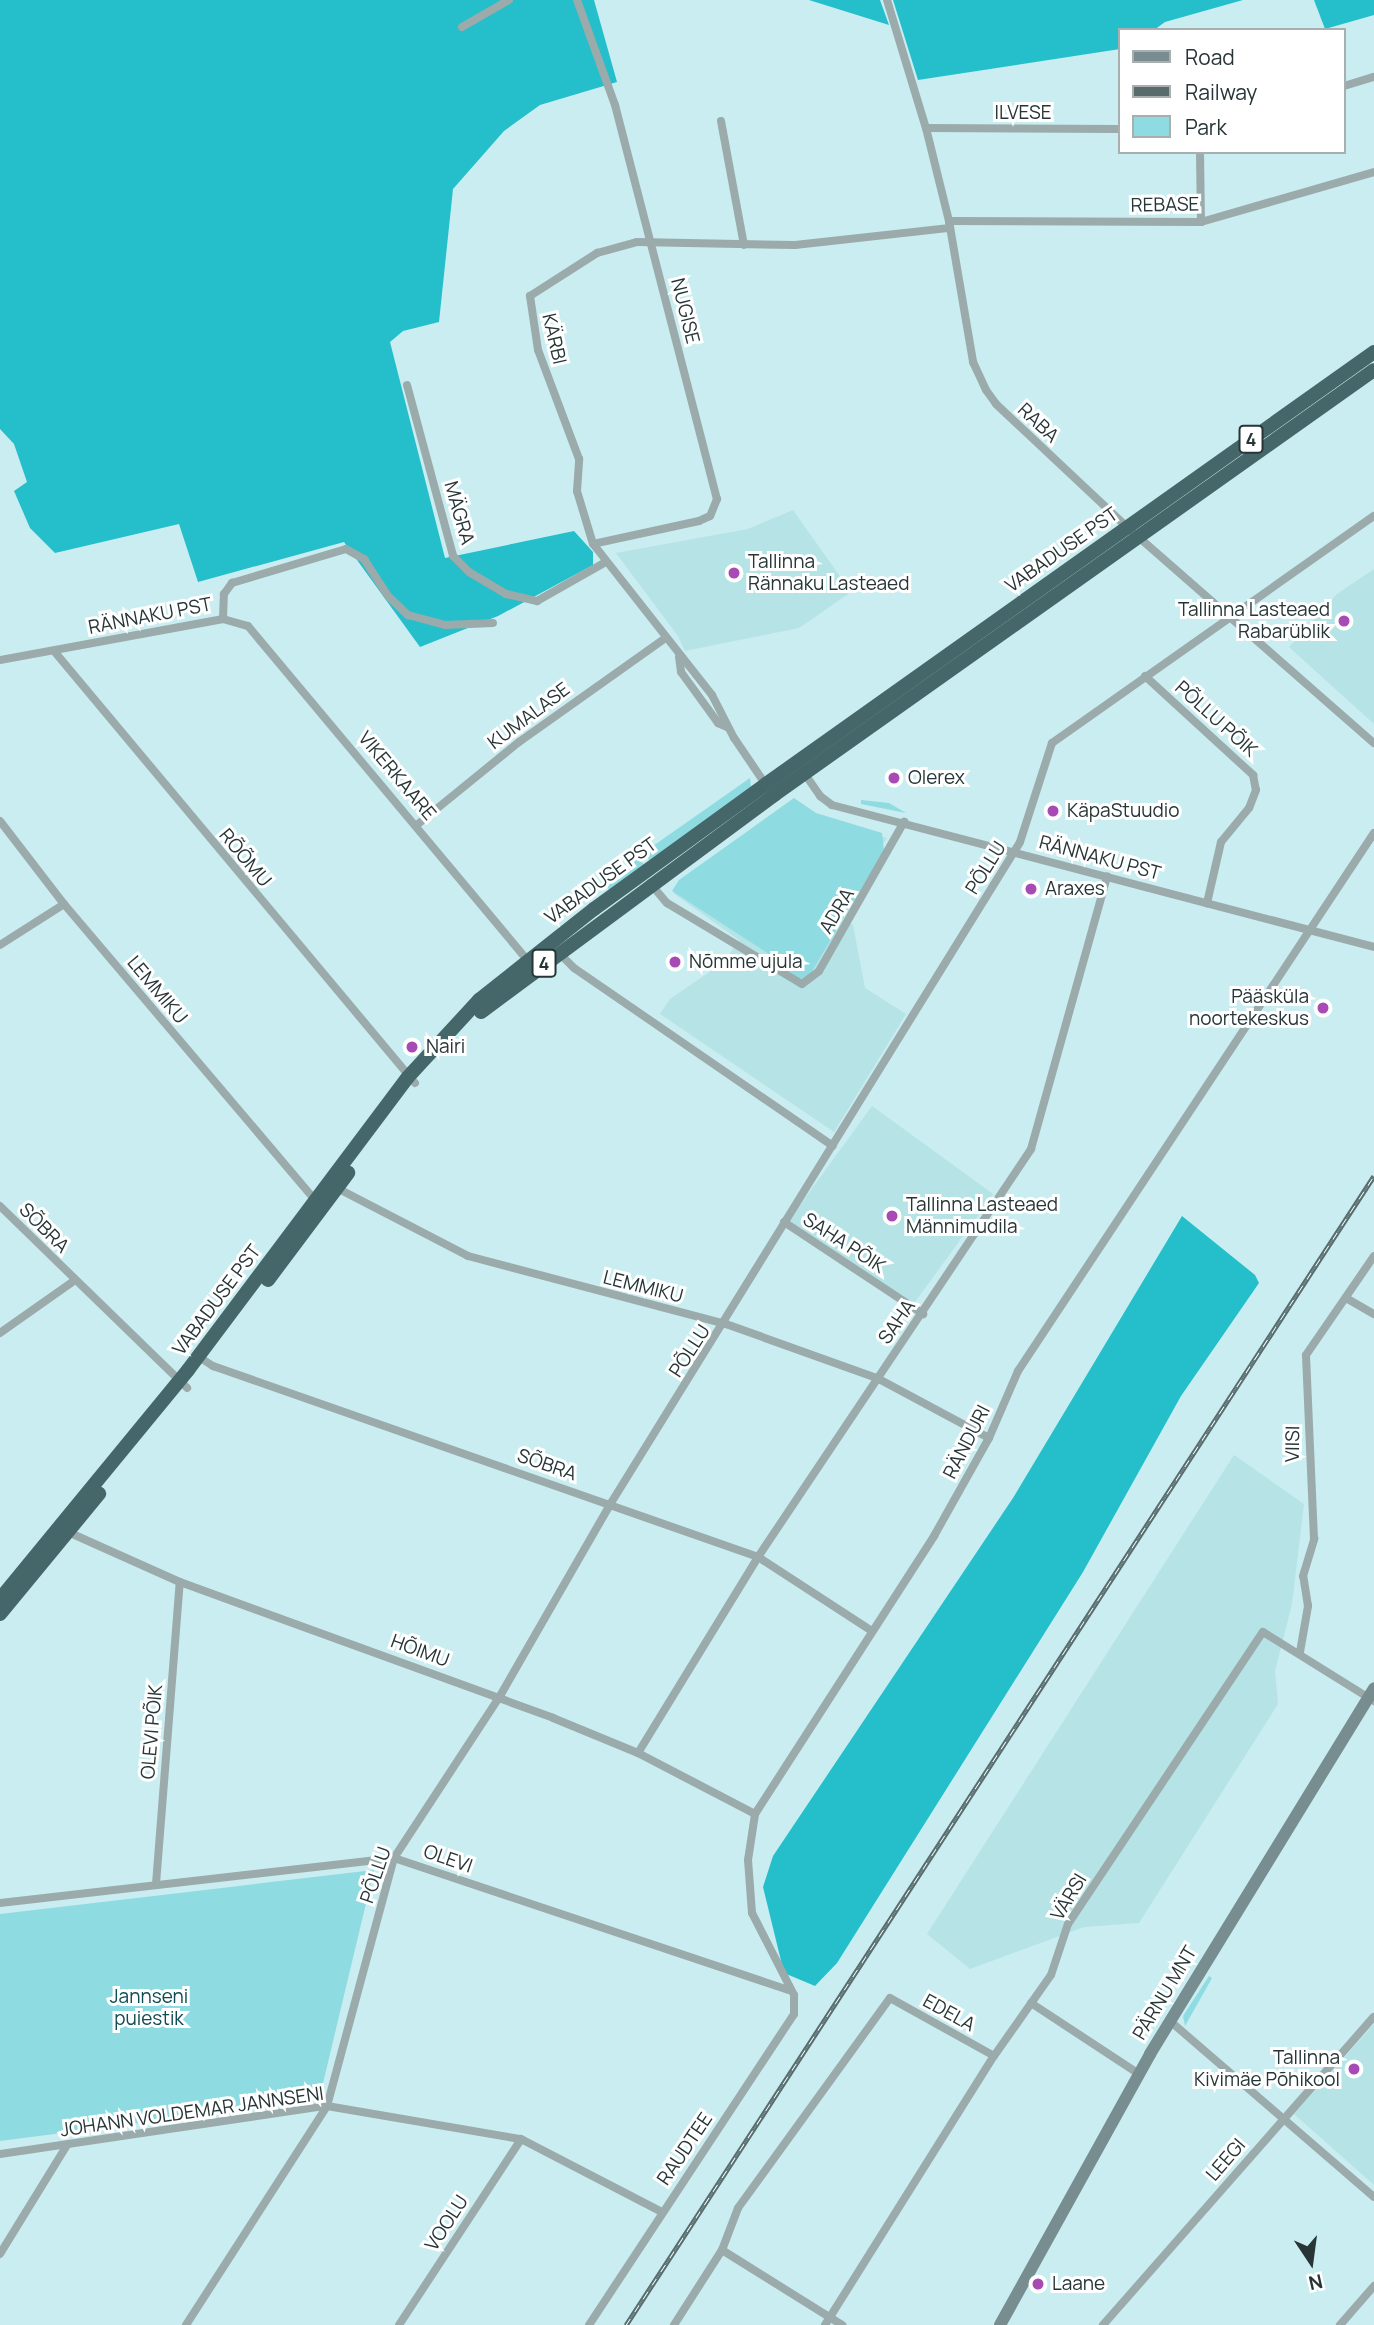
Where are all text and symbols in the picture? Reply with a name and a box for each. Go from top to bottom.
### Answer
legend [1118,28,1346,154]
text: Road [1185,43,1235,71]
text: Railway [1185,78,1257,106]
street label: ILVESE [995,102,1051,124]
text: Park [1185,113,1227,141]
street label: REBASE [1130,193,1200,217]
street label: NUGISE [666,276,704,346]
street label: KÄRBI [537,311,571,367]
street label: RABA [1013,398,1063,448]
road number: 4 [1237,424,1265,454]
street label: MÄGRA [439,479,479,547]
street label: VABADUSE PST [1001,503,1123,597]
place label: Tallinna Rännaku Lasteaed [748,551,909,595]
marker: Tallinna Rännaku Lasteaed [726,565,742,581]
street label: RÄNNAKU PST [86,593,214,639]
place label: Tallinna Lasteaed Rabarüblik [1178,599,1330,643]
marker: Tallinna Lasteaed Rabarüblik [1336,613,1352,629]
street label: PÕLLU PÕIK [1170,676,1262,762]
street label: KUMALASE [484,678,574,754]
street label: VIKERKAARE [353,727,441,825]
place label: Olerex [908,767,965,789]
marker: Olerex [886,770,902,786]
place label: KäpaStuudio [1067,800,1179,822]
marker: KäpaStuudio [1045,803,1061,819]
street label: RÕÕMU [214,824,276,892]
street label: RÄNNAKU PST [1037,831,1163,885]
street label: VABADUSE PST [541,833,661,929]
street label: PÕLLU [961,837,1011,899]
place label: Araxes [1045,878,1105,900]
marker: Araxes [1023,881,1039,897]
street label: ADRA [815,884,859,938]
road number: 4 [530,948,558,978]
street label: LEMMIKU [122,951,192,1029]
place label: Nõmme ujula [689,951,803,973]
marker: Nõmme ujula [667,954,683,970]
place label: Pääsküla noortekeskus [1189,986,1309,1030]
marker: Pääsküla noortekeskus [1315,1000,1331,1016]
place label: Nairi [426,1036,465,1058]
marker: Nairi [404,1039,420,1055]
place label: Tallinna Lasteaed Männimudila [906,1194,1058,1238]
street label: SÕBRA [14,1198,74,1258]
street label: SAHA PÕIK [799,1208,889,1278]
marker: Tallinna Lasteaed Männimudila [884,1208,900,1224]
street label: VABADUSE PST [168,1240,266,1360]
street label: LEMMIKU [601,1266,685,1308]
street label: SAHA [874,1295,920,1349]
street label: PÕLLU [665,1320,715,1382]
street label: RÄNDURI [939,1401,995,1483]
street label: VIISI [1281,1426,1305,1462]
street label: SÕBRA [514,1444,580,1486]
street label: HÕIMU [388,1630,452,1672]
street label: OLEVI PÕIK [137,1684,167,1780]
street label: OLEVI [421,1840,475,1878]
street label: PÕLLU [356,1844,396,1906]
street label: VÄRSI [1046,1870,1092,1924]
street label: PÄRNU MNT [1128,1942,1202,2044]
park label: Jannseni puiestik [110,1986,188,2030]
street label: EDELA [919,1989,979,2037]
place label: Tallinna Kivimäe Põhikool [1194,2047,1340,2091]
marker: Tallinna Kivimäe Põhikool [1346,2061,1362,2077]
street label: JOHANN VOLDEMAR JANNSENI [59,2082,325,2142]
street label: RAUDTEE [653,2108,717,2190]
street label: LEEGI [1201,2134,1251,2186]
street label: VOOLU [421,2191,473,2255]
north arrow [1276,2227,1346,2297]
text: N [1306,2268,1325,2297]
place label: Laane [1052,2273,1105,2295]
marker: Laane [1030,2276,1046,2292]

